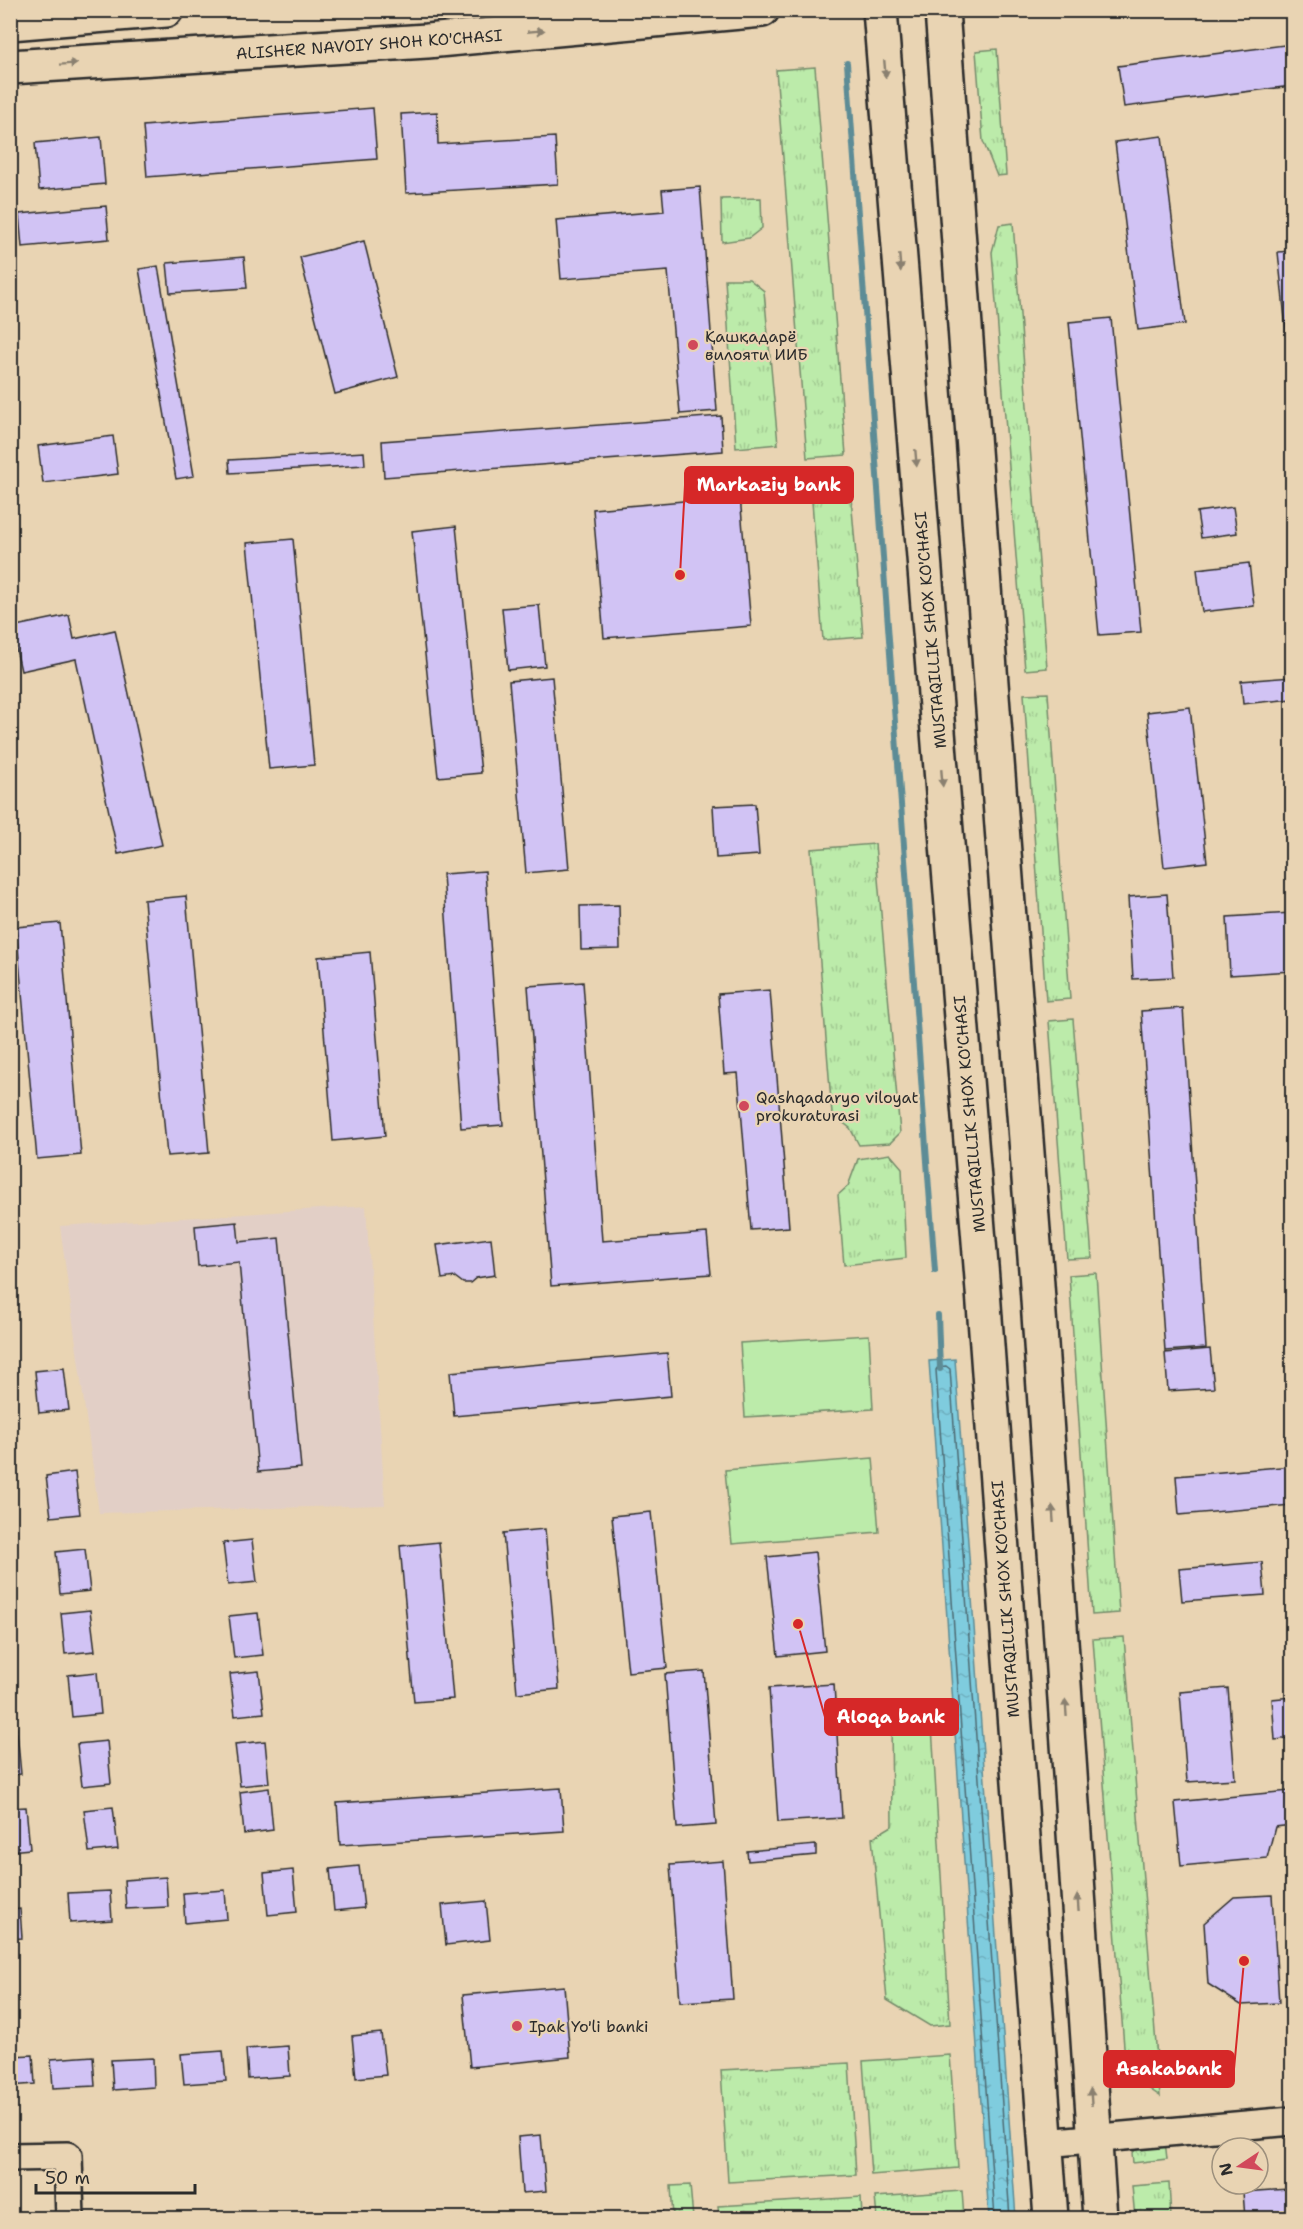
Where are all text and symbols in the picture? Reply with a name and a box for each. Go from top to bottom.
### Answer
street label: ALISHER NAVOIY SHOH KO'CHASI [235,25,503,64]
one-way arrow [526,26,545,36]
one-way arrow [59,59,78,68]
one-way arrow [880,59,890,78]
one-way arrow [895,254,905,273]
place label: Қашқадарё вилояти ИИБ [705,326,808,365]
marker: Қашқадарё вилояти ИИБ [686,338,700,352]
one-way arrow [911,448,921,467]
callout: Markaziy bank [685,467,853,503]
text: Markaziy bank [697,473,841,497]
street label: MUSTAQILLIK SHOX KO'CHASI [910,510,951,749]
one-way arrow [937,768,946,787]
street label: MUSTAQILLIK SHOX KO'CHASI [949,994,990,1233]
place label: Qashqadaryo viloyat prokuraturasi [756,1087,918,1126]
marker: Qashqadaryo viloyat prokuraturasi [737,1099,751,1113]
street label: MUSTAQILLIK SHOX KO'CHASI [987,1479,1024,1718]
one-way arrow [1049,1504,1058,1523]
callout: Aloqa bank [825,1699,958,1735]
one-way arrow [1062,1699,1071,1718]
text: Aloqa bank [837,1705,945,1729]
one-way arrow [1074,1893,1083,1912]
place label: Ipak Yo'li banki [529,2016,649,2037]
marker: Ipak Yo'li banki [510,2019,524,2033]
callout: Asakabank [1104,2051,1234,2087]
text: Asakabank [1116,2057,1222,2081]
one-way arrow [1086,2088,1095,2107]
north arrow [1210,2136,1270,2196]
scale bar [36,2157,195,2195]
text: N [1214,2161,1238,2178]
text: 50 m [45,2166,90,2190]

